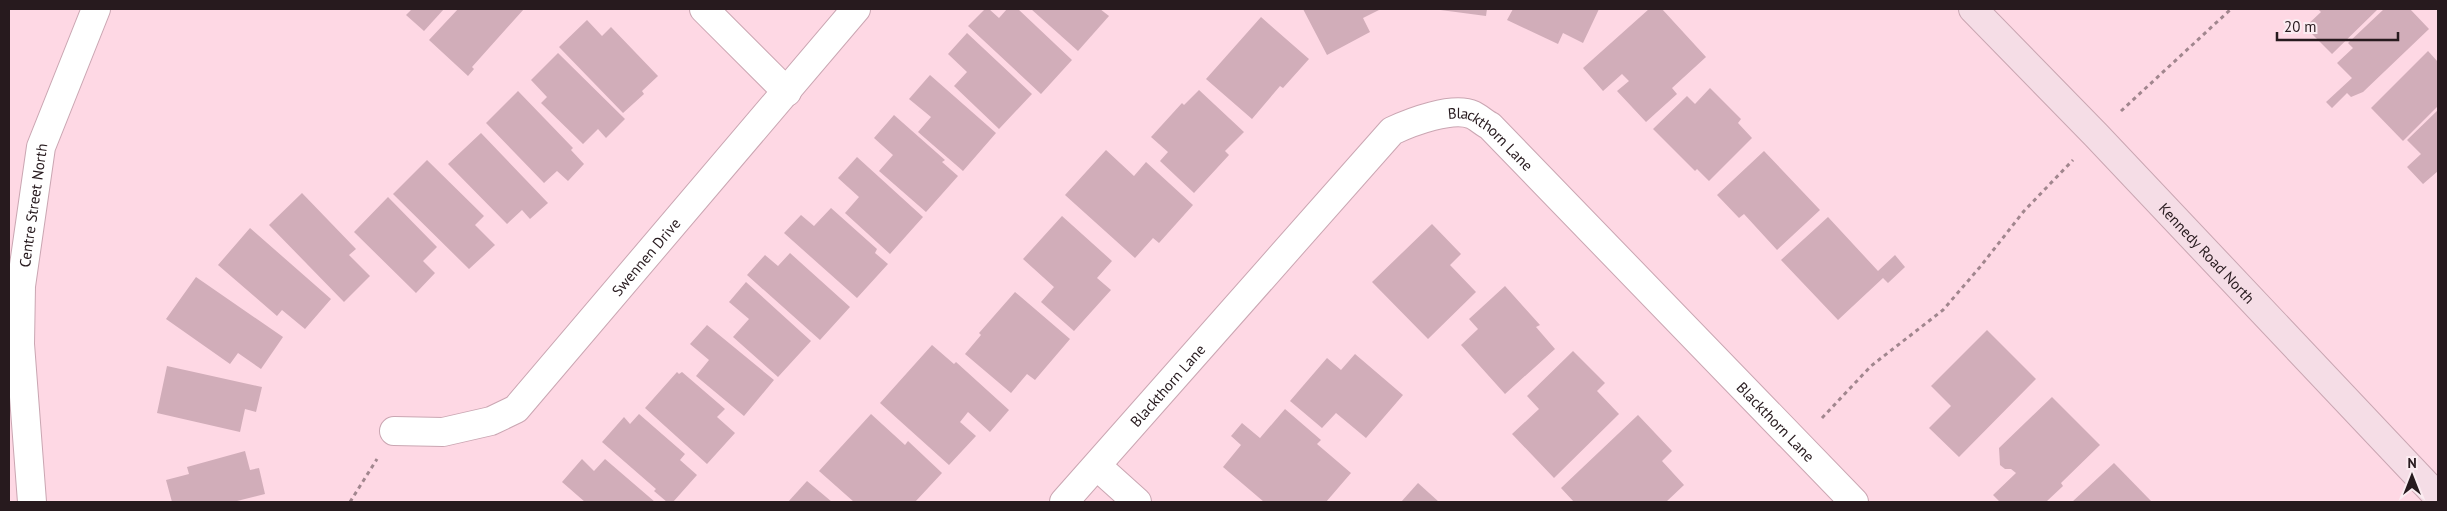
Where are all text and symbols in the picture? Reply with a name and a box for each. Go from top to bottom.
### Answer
scale bar [2277,10,2398,42]
text: 20 m [2284,17,2317,36]
street label: Blackthorn Lane [1447,103,1537,174]
street label: Centre Street North [14,142,51,269]
street label: Kennedy Road North [2155,198,2259,307]
street label: Swennen Drive [607,214,684,299]
street label: Blackthorn Lane [1126,340,1209,430]
street label: Blackthorn Lane [1733,377,1819,465]
north arrow [2387,451,2437,501]
text: N [2407,454,2417,472]

